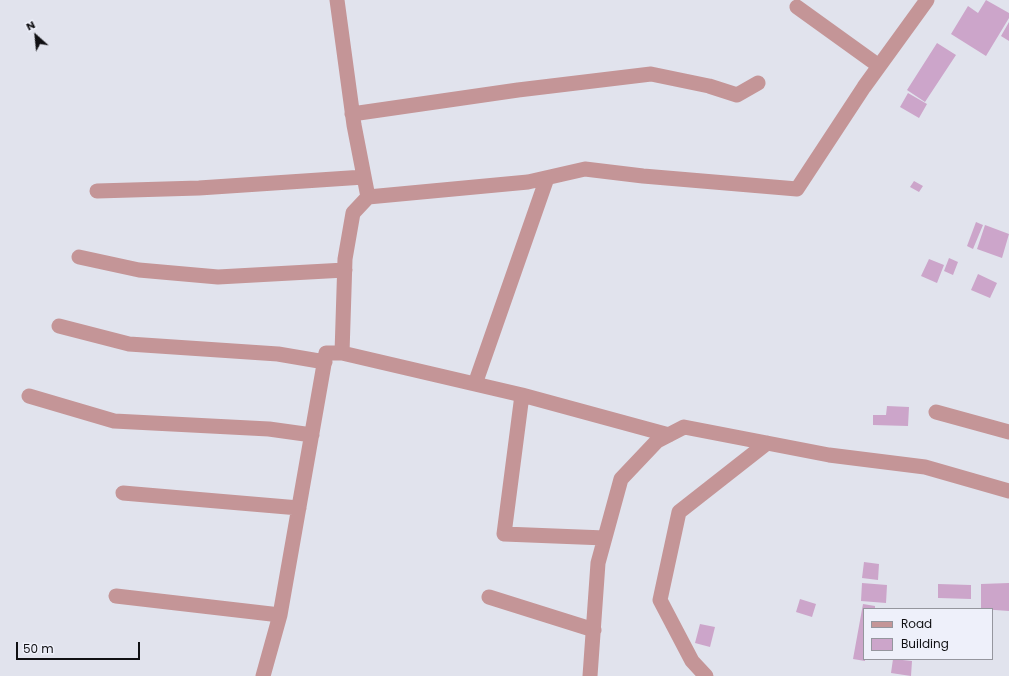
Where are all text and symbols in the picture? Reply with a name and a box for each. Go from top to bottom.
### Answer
north arrow [16,16,56,56]
text: N [23,16,38,34]
legend [863,608,993,660]
text: Road [901,615,932,632]
scale bar [18,634,142,660]
text: Building [901,635,949,652]
text: 50 m [23,640,54,657]

